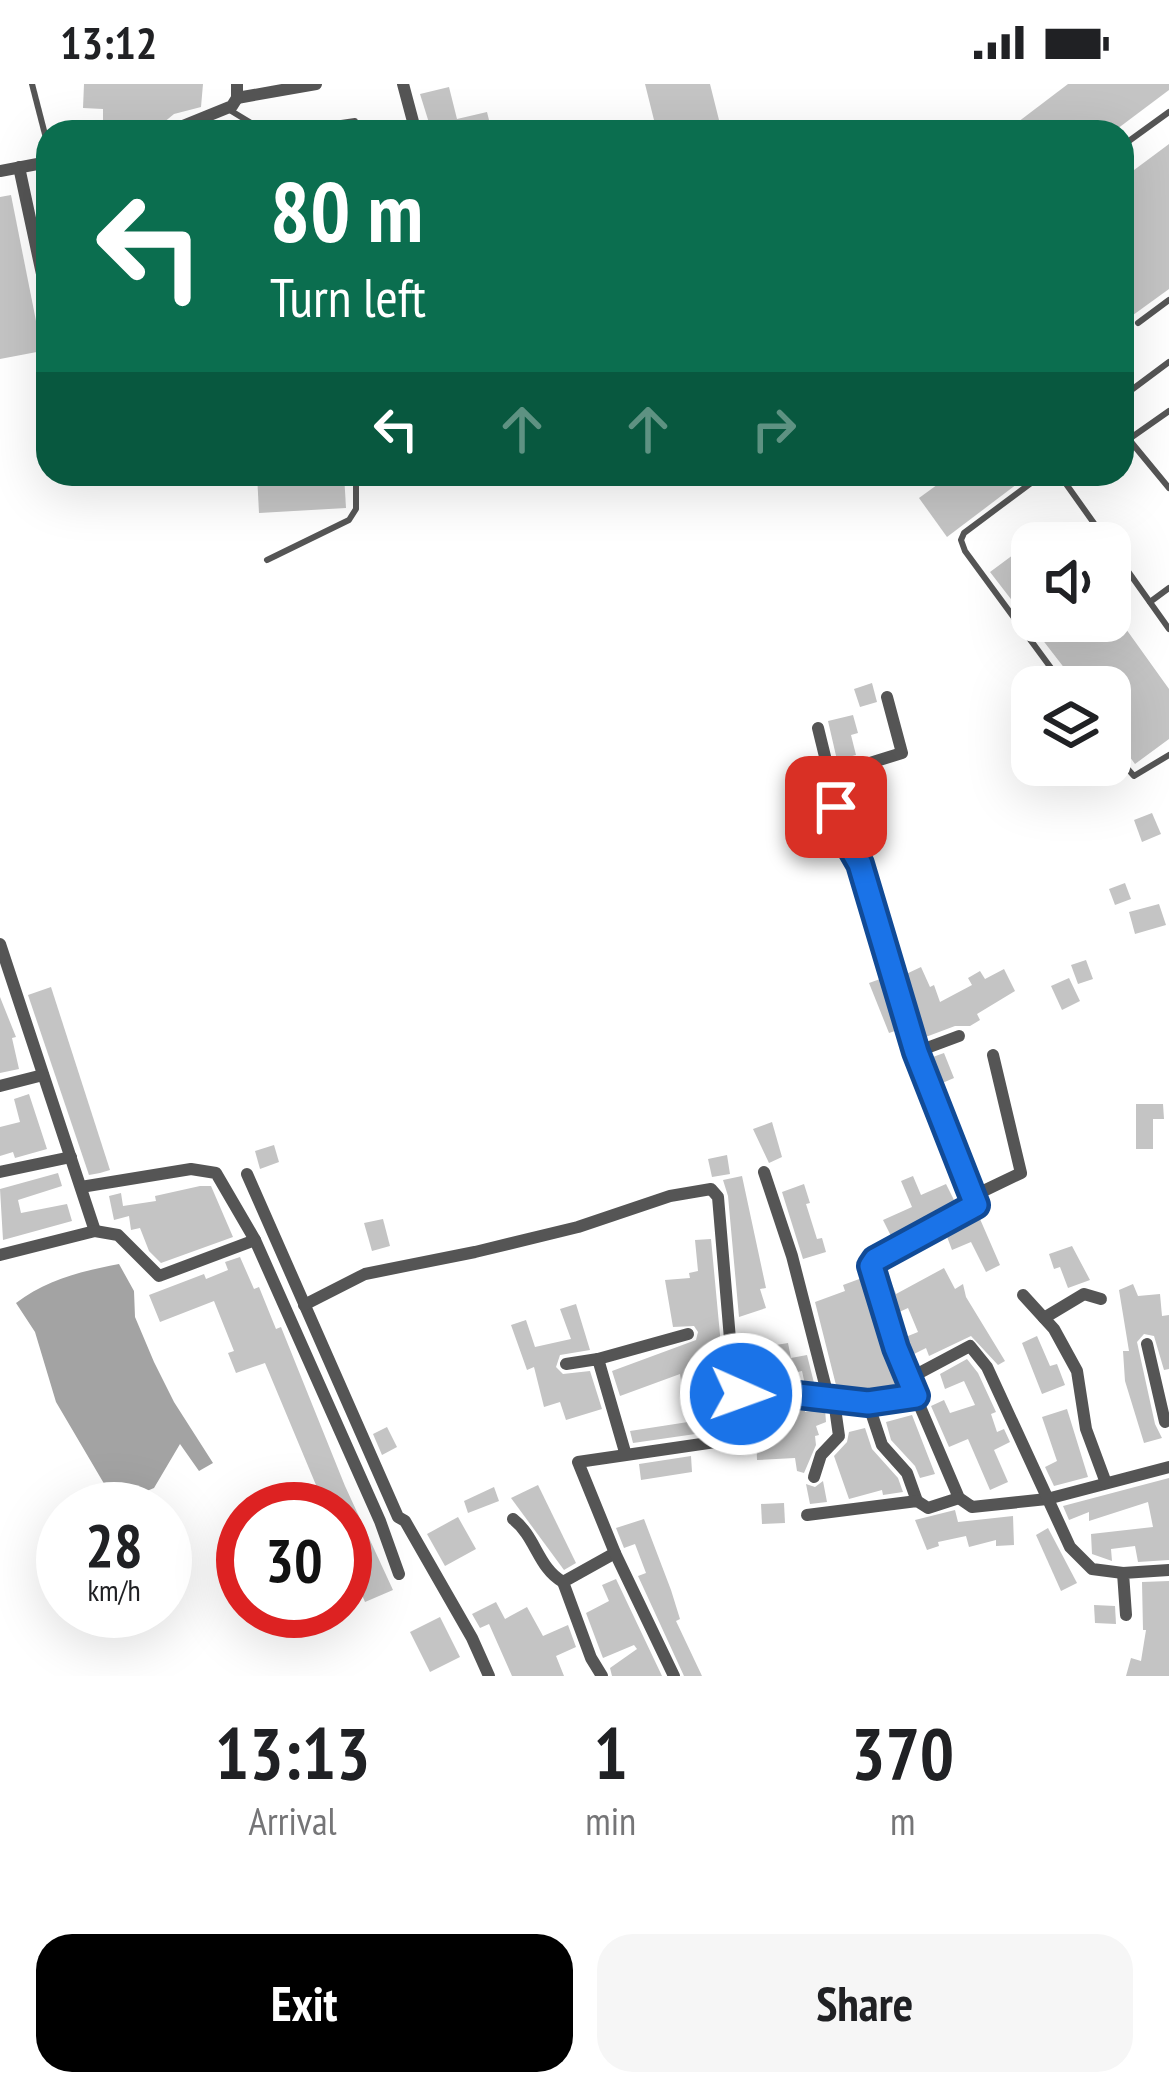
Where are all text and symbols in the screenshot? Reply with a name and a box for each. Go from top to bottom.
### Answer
text: 13:12 [60,13,157,71]
text: 80 m [270,156,423,265]
icon: left [72,168,228,324]
text: Turn left [270,262,426,332]
icon: left [363,396,429,462]
icon: ahead [489,396,555,462]
icon: ahead [615,396,681,462]
icon: right [741,396,807,462]
map controls [1011,522,1131,786]
button: sound [1011,522,1131,642]
button: layers [1011,666,1131,786]
pin [785,756,887,858]
icon: arrive [803,774,869,840]
position arrow [678,1331,804,1457]
speed limit sign: 30 [216,1482,372,1638]
text: 28 [85,1506,143,1584]
text: km/h [87,1570,141,1609]
text: 13:13 [215,1706,371,1799]
text: 1 [594,1706,628,1799]
text: 370 [851,1706,954,1799]
text: Arrival [249,1795,337,1846]
text: min [585,1795,636,1846]
text: m [890,1795,915,1846]
button: Exit [36,1934,573,2072]
button: Share [597,1934,1133,2072]

